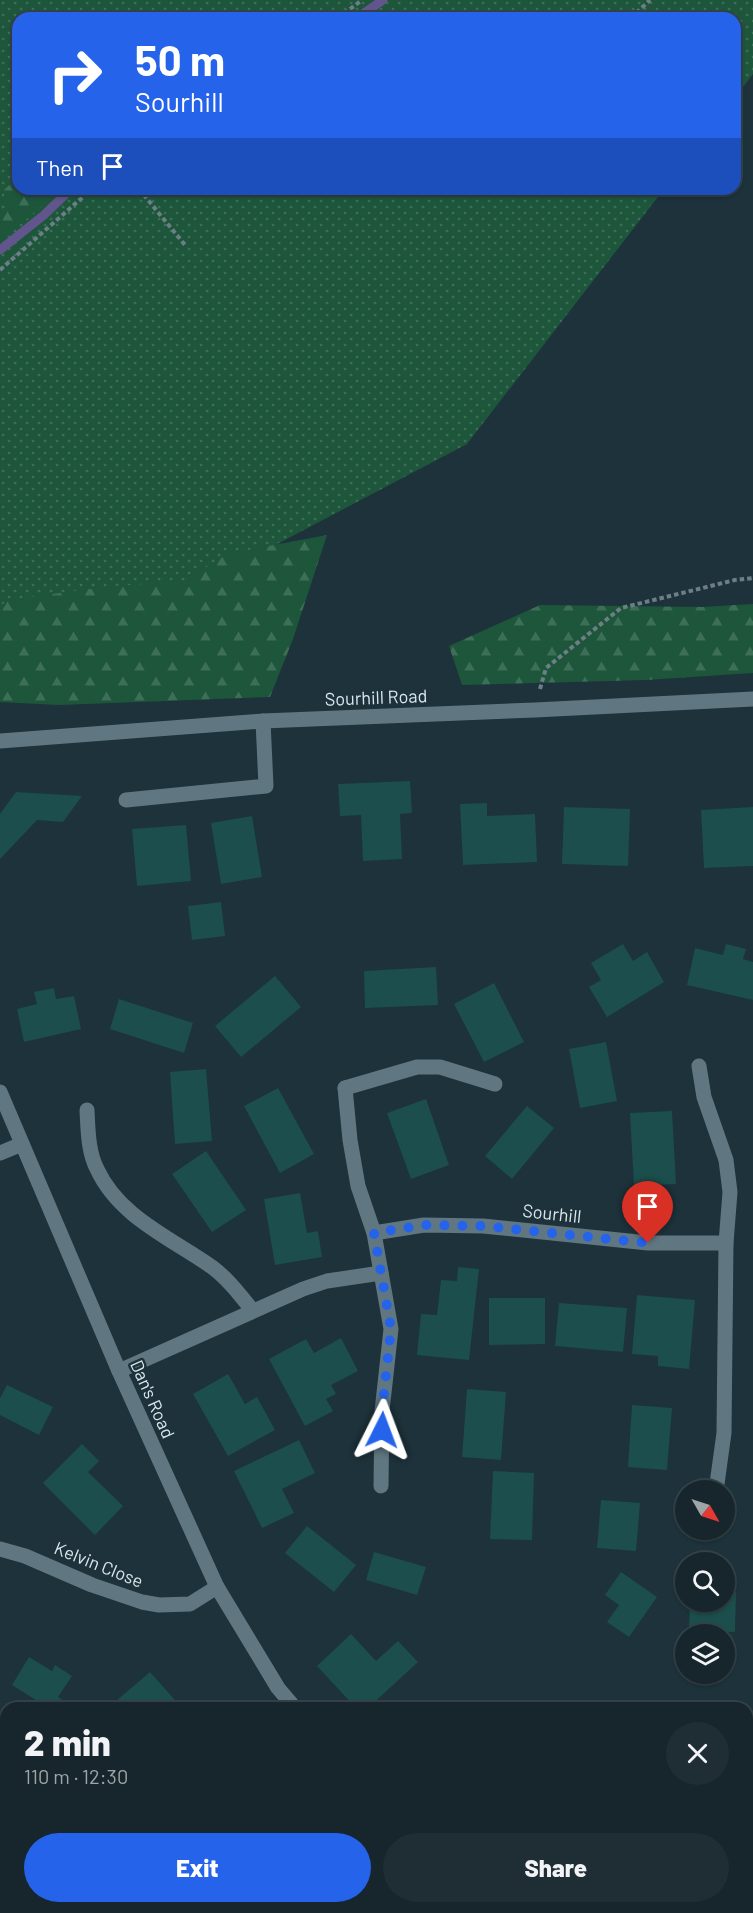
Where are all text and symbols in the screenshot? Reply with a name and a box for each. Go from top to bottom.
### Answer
text: 50 m [135,34,225,84]
icon: right [36,36,114,114]
text: Sourhill [135,85,224,117]
icon: arrive [96,150,129,183]
text: Then [36,154,84,180]
street label: Sourhill Road [324,684,428,710]
pin [622,1181,673,1243]
icon: arrive [631,1190,664,1223]
street label: Sourhill [521,1199,583,1227]
street label: Dan's Road [126,1356,180,1442]
position arrow [350,1398,414,1462]
north arrow [675,1480,735,1540]
map controls [675,1480,735,1684]
street label: Kelvin Close [51,1536,147,1592]
button: search [675,1552,735,1612]
button: layers [675,1624,735,1684]
text: 2 min [24,1720,111,1763]
button: close [666,1722,729,1785]
text: 110 m · 12:30 [24,1764,128,1788]
button: Exit [24,1833,371,1902]
button: Share [383,1833,729,1902]

